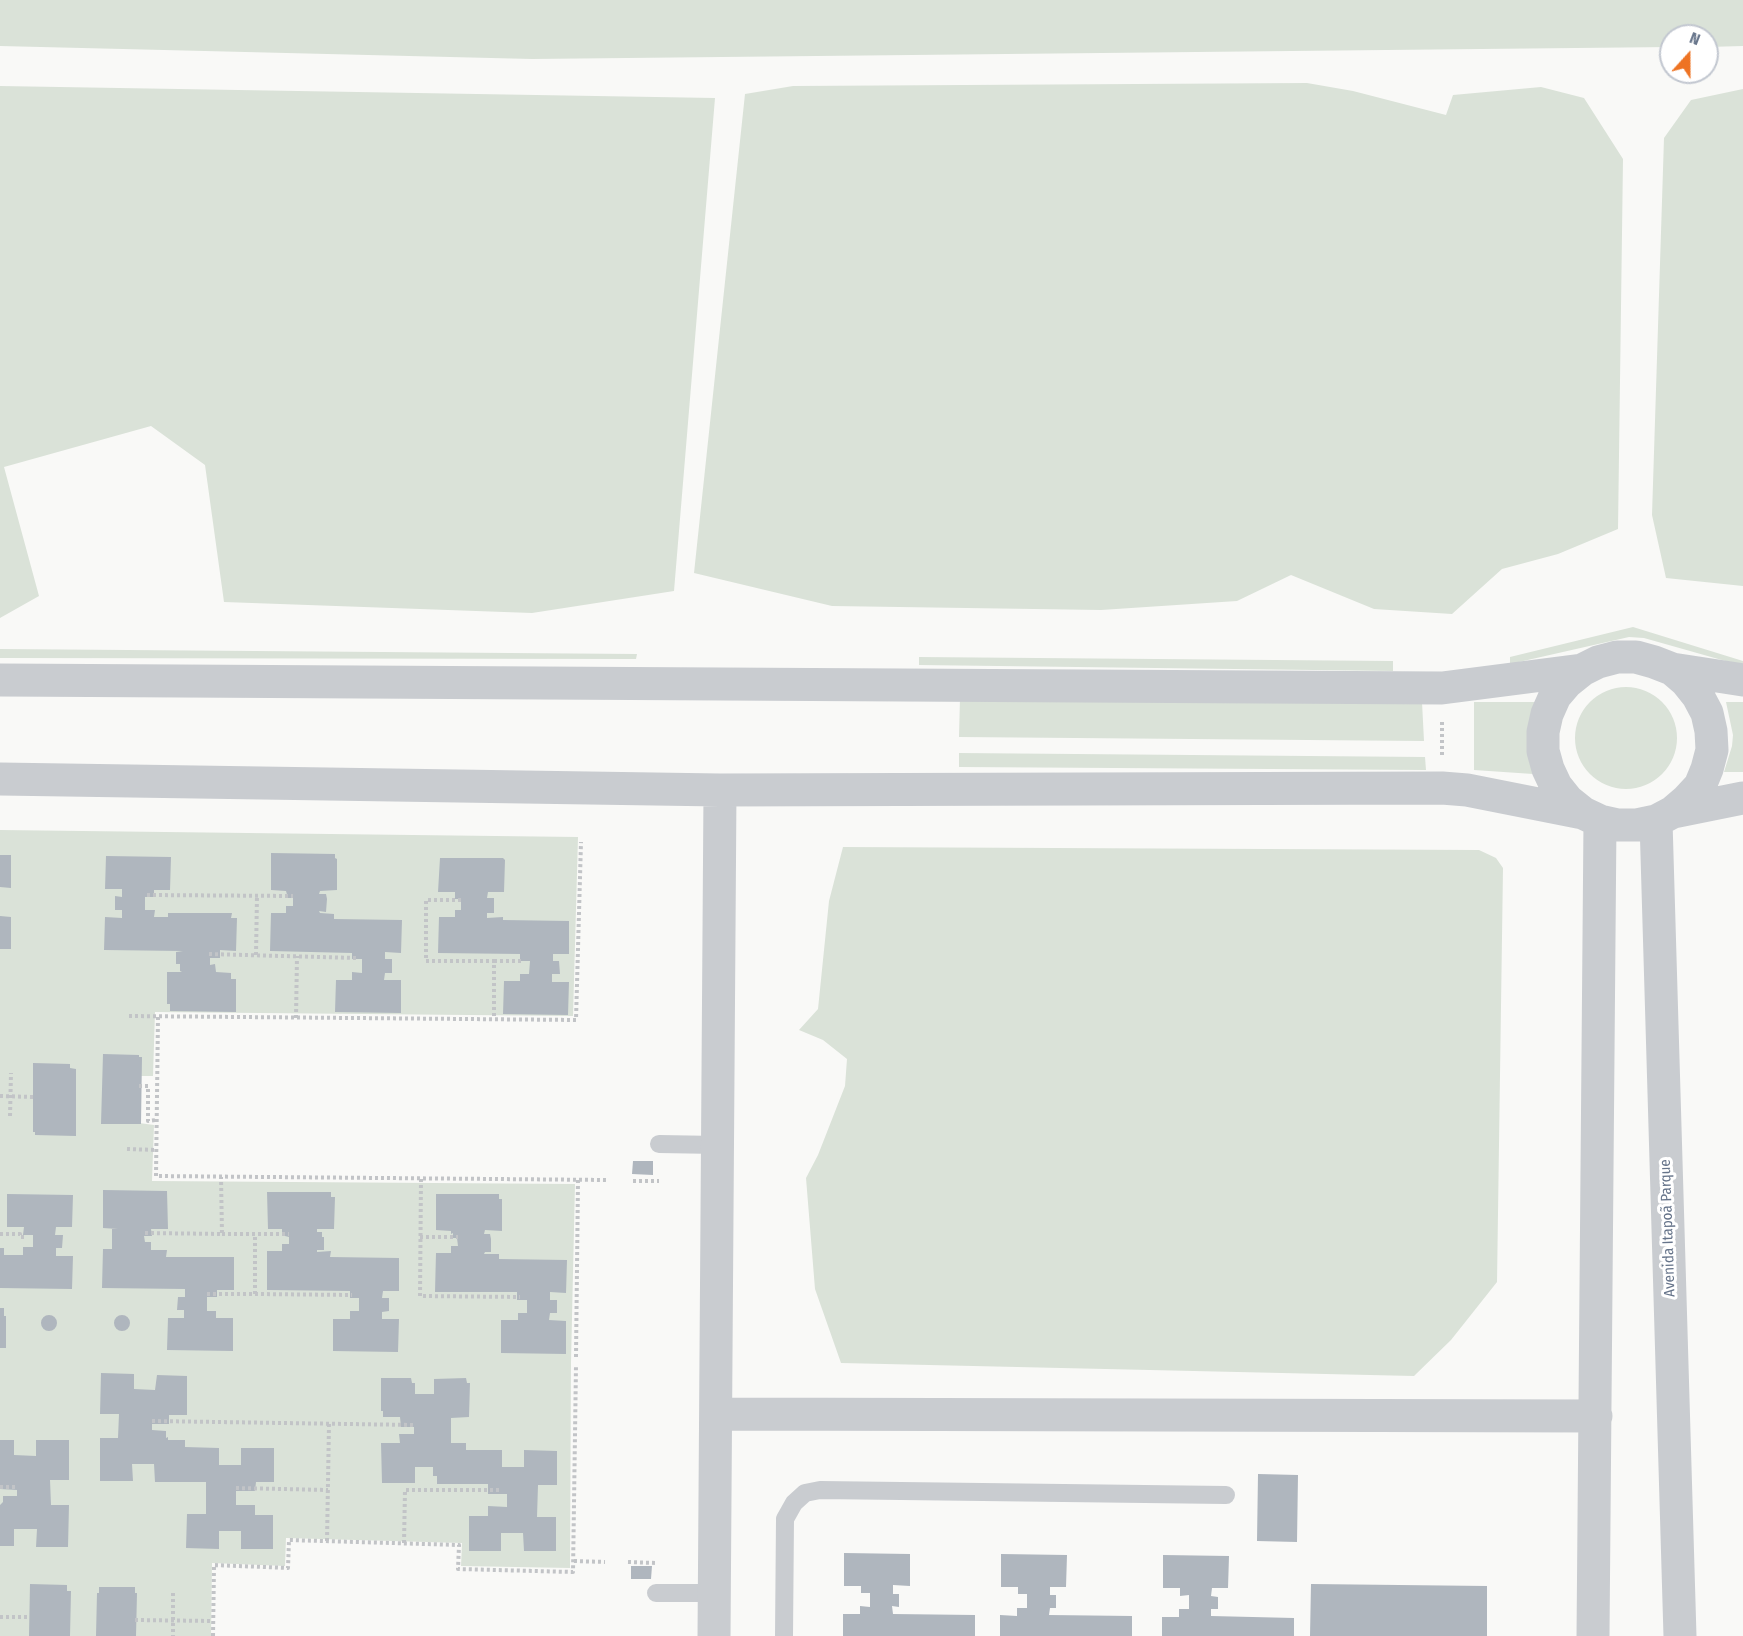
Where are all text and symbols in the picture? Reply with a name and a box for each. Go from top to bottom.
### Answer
north arrow [1659,24,1719,84]
text: N [1687,28,1703,49]
street label: Avenida Itapoã Parque [1657,1159,1679,1297]

